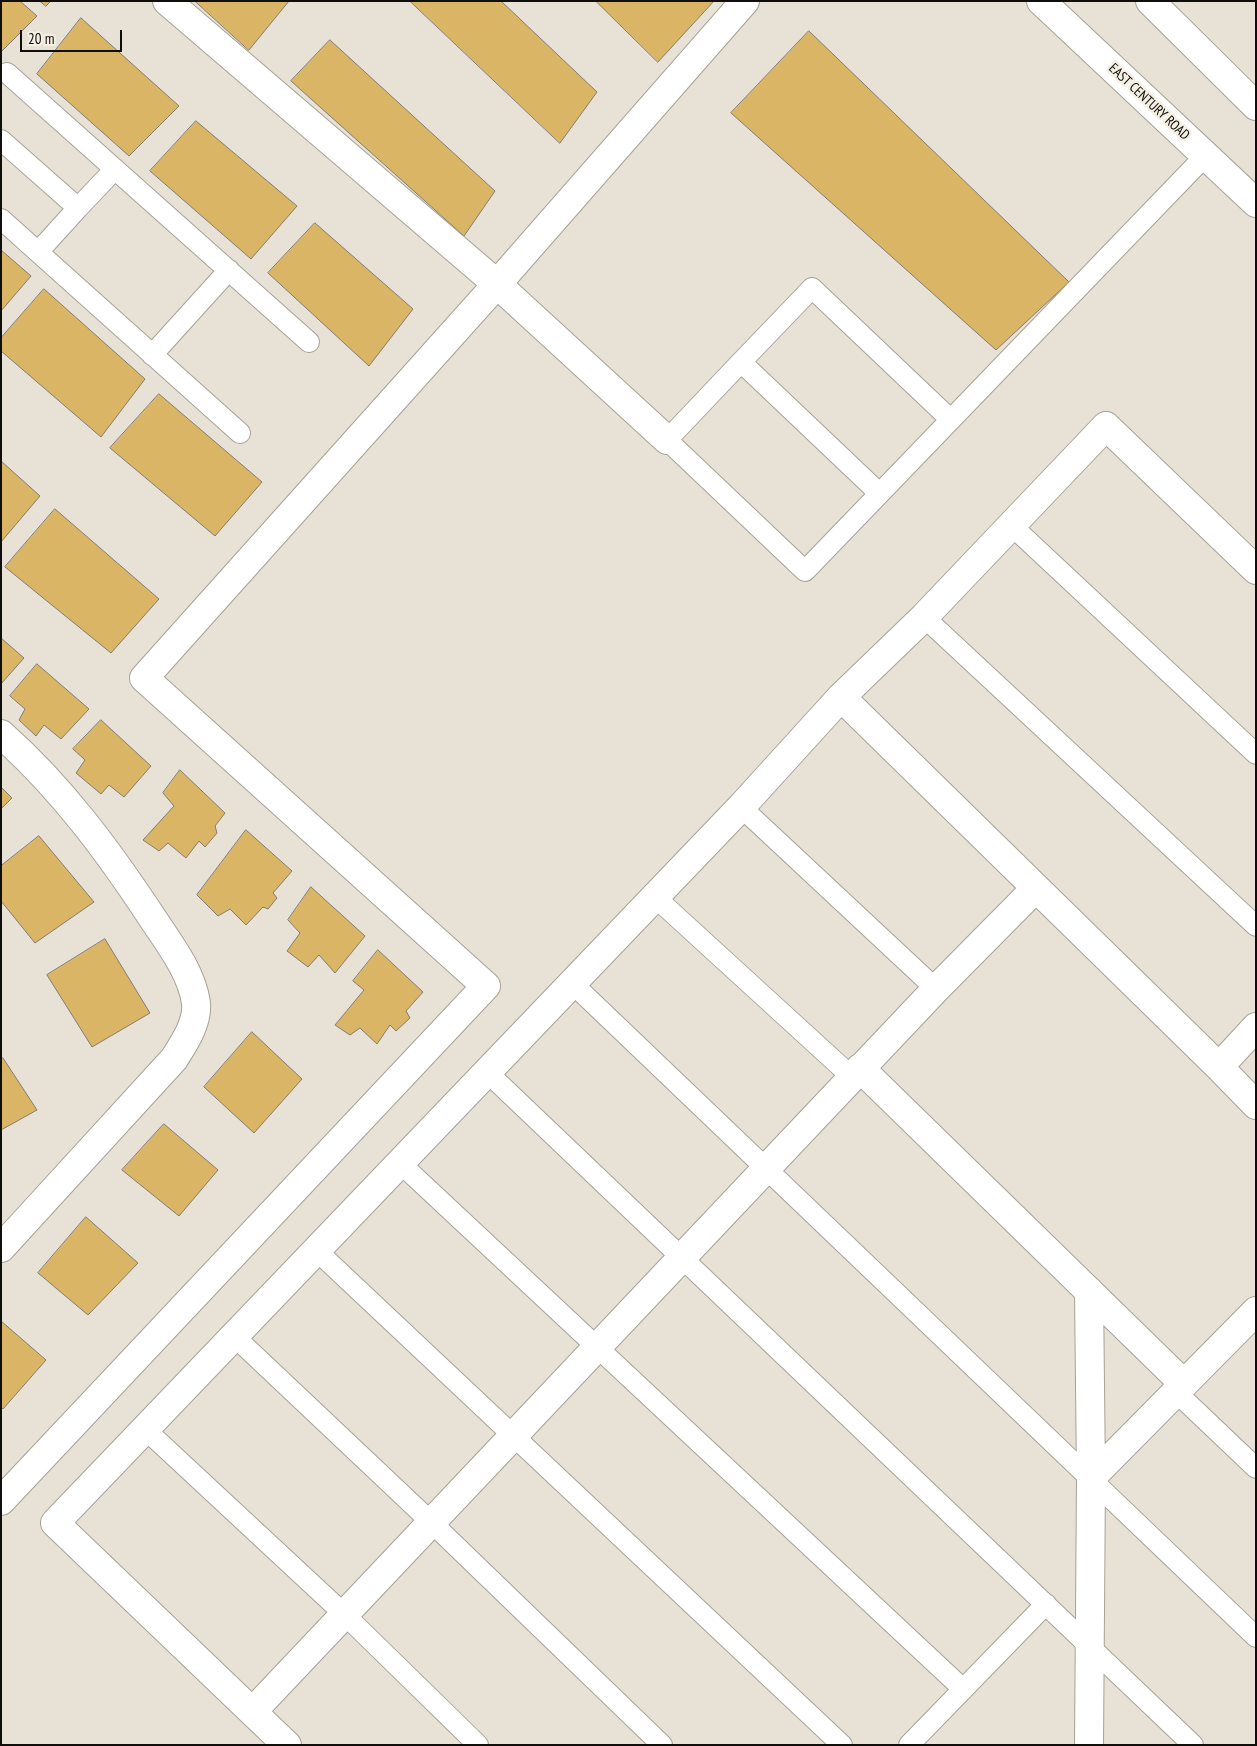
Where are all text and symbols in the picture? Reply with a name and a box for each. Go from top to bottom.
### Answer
scale bar [22,20,125,52]
text: 20 m [28,29,54,48]
street label: EAST CENTURY ROAD [1105,60,1193,144]

